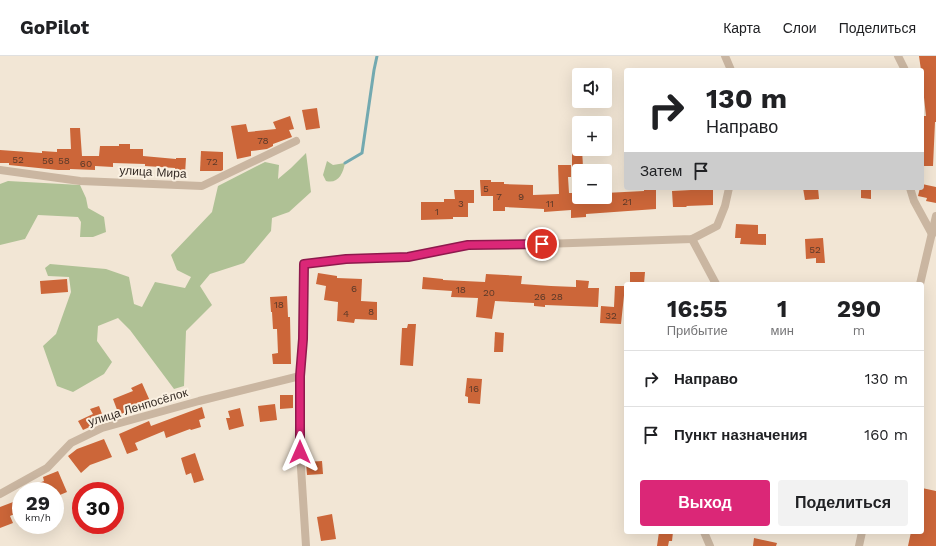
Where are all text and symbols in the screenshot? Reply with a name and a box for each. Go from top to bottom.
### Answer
text: GoPilot [20,16,89,39]
text: Карта [723,20,761,36]
text: Слои [783,20,817,36]
text: Поделиться [839,20,916,36]
map controls [572,68,612,204]
button: sound [572,68,612,108]
text: 130 m [706,82,787,115]
icon: right [640,84,692,136]
button: + [572,116,612,156]
text: Направо [706,116,778,137]
house number: 78 [257,135,269,146]
house number: 52 [12,154,24,165]
house number: 56 [42,155,54,166]
house number: 58 [58,155,70,166]
house number: 72 [206,156,218,167]
house number: 60 [80,158,92,169]
icon: arrive [690,160,712,182]
text: Затем [640,162,682,180]
street label: улица Мира [119,163,187,181]
button: − [572,164,612,204]
house number: 5 [483,183,489,194]
house number: 7 [496,191,502,202]
house number: 9 [518,191,524,202]
house number: 21 [622,196,632,207]
house number: 3 [458,198,464,209]
house number: 11 [546,198,554,209]
house number: 1 [435,206,439,217]
pin [525,227,559,261]
icon: arrive [531,233,553,255]
house number: 52 [809,244,821,255]
house number: 6 [351,283,357,294]
house number: 18 [456,284,466,295]
house number: 20 [483,287,495,298]
house number: 26 [534,291,546,302]
house number: 28 [551,291,563,302]
text: 16:55 [667,295,727,323]
text: 1 [777,295,787,323]
text: 290 [837,295,881,323]
house number: 18 [274,299,284,310]
house number: 8 [368,306,374,317]
house number: 4 [343,308,349,319]
house number: 32 [605,310,617,321]
text: Прибытие [667,323,728,338]
text: мин [771,323,794,338]
text: m [853,323,865,338]
icon: right [640,368,662,390]
text: Направо [674,370,738,388]
text: 130 m [865,370,908,388]
house number: 16 [469,383,479,394]
street label: улица Ленпосёлок [87,385,190,429]
icon: arrive [640,424,662,446]
text: Пункт назначения [674,426,807,444]
text: 160 m [864,426,908,444]
position arrow [279,431,321,473]
button: Выход [640,480,770,526]
button: Поделиться [778,480,908,526]
speed limit sign: 30 [72,482,124,534]
text: 29 [26,491,50,515]
text: km/h [25,512,51,523]

